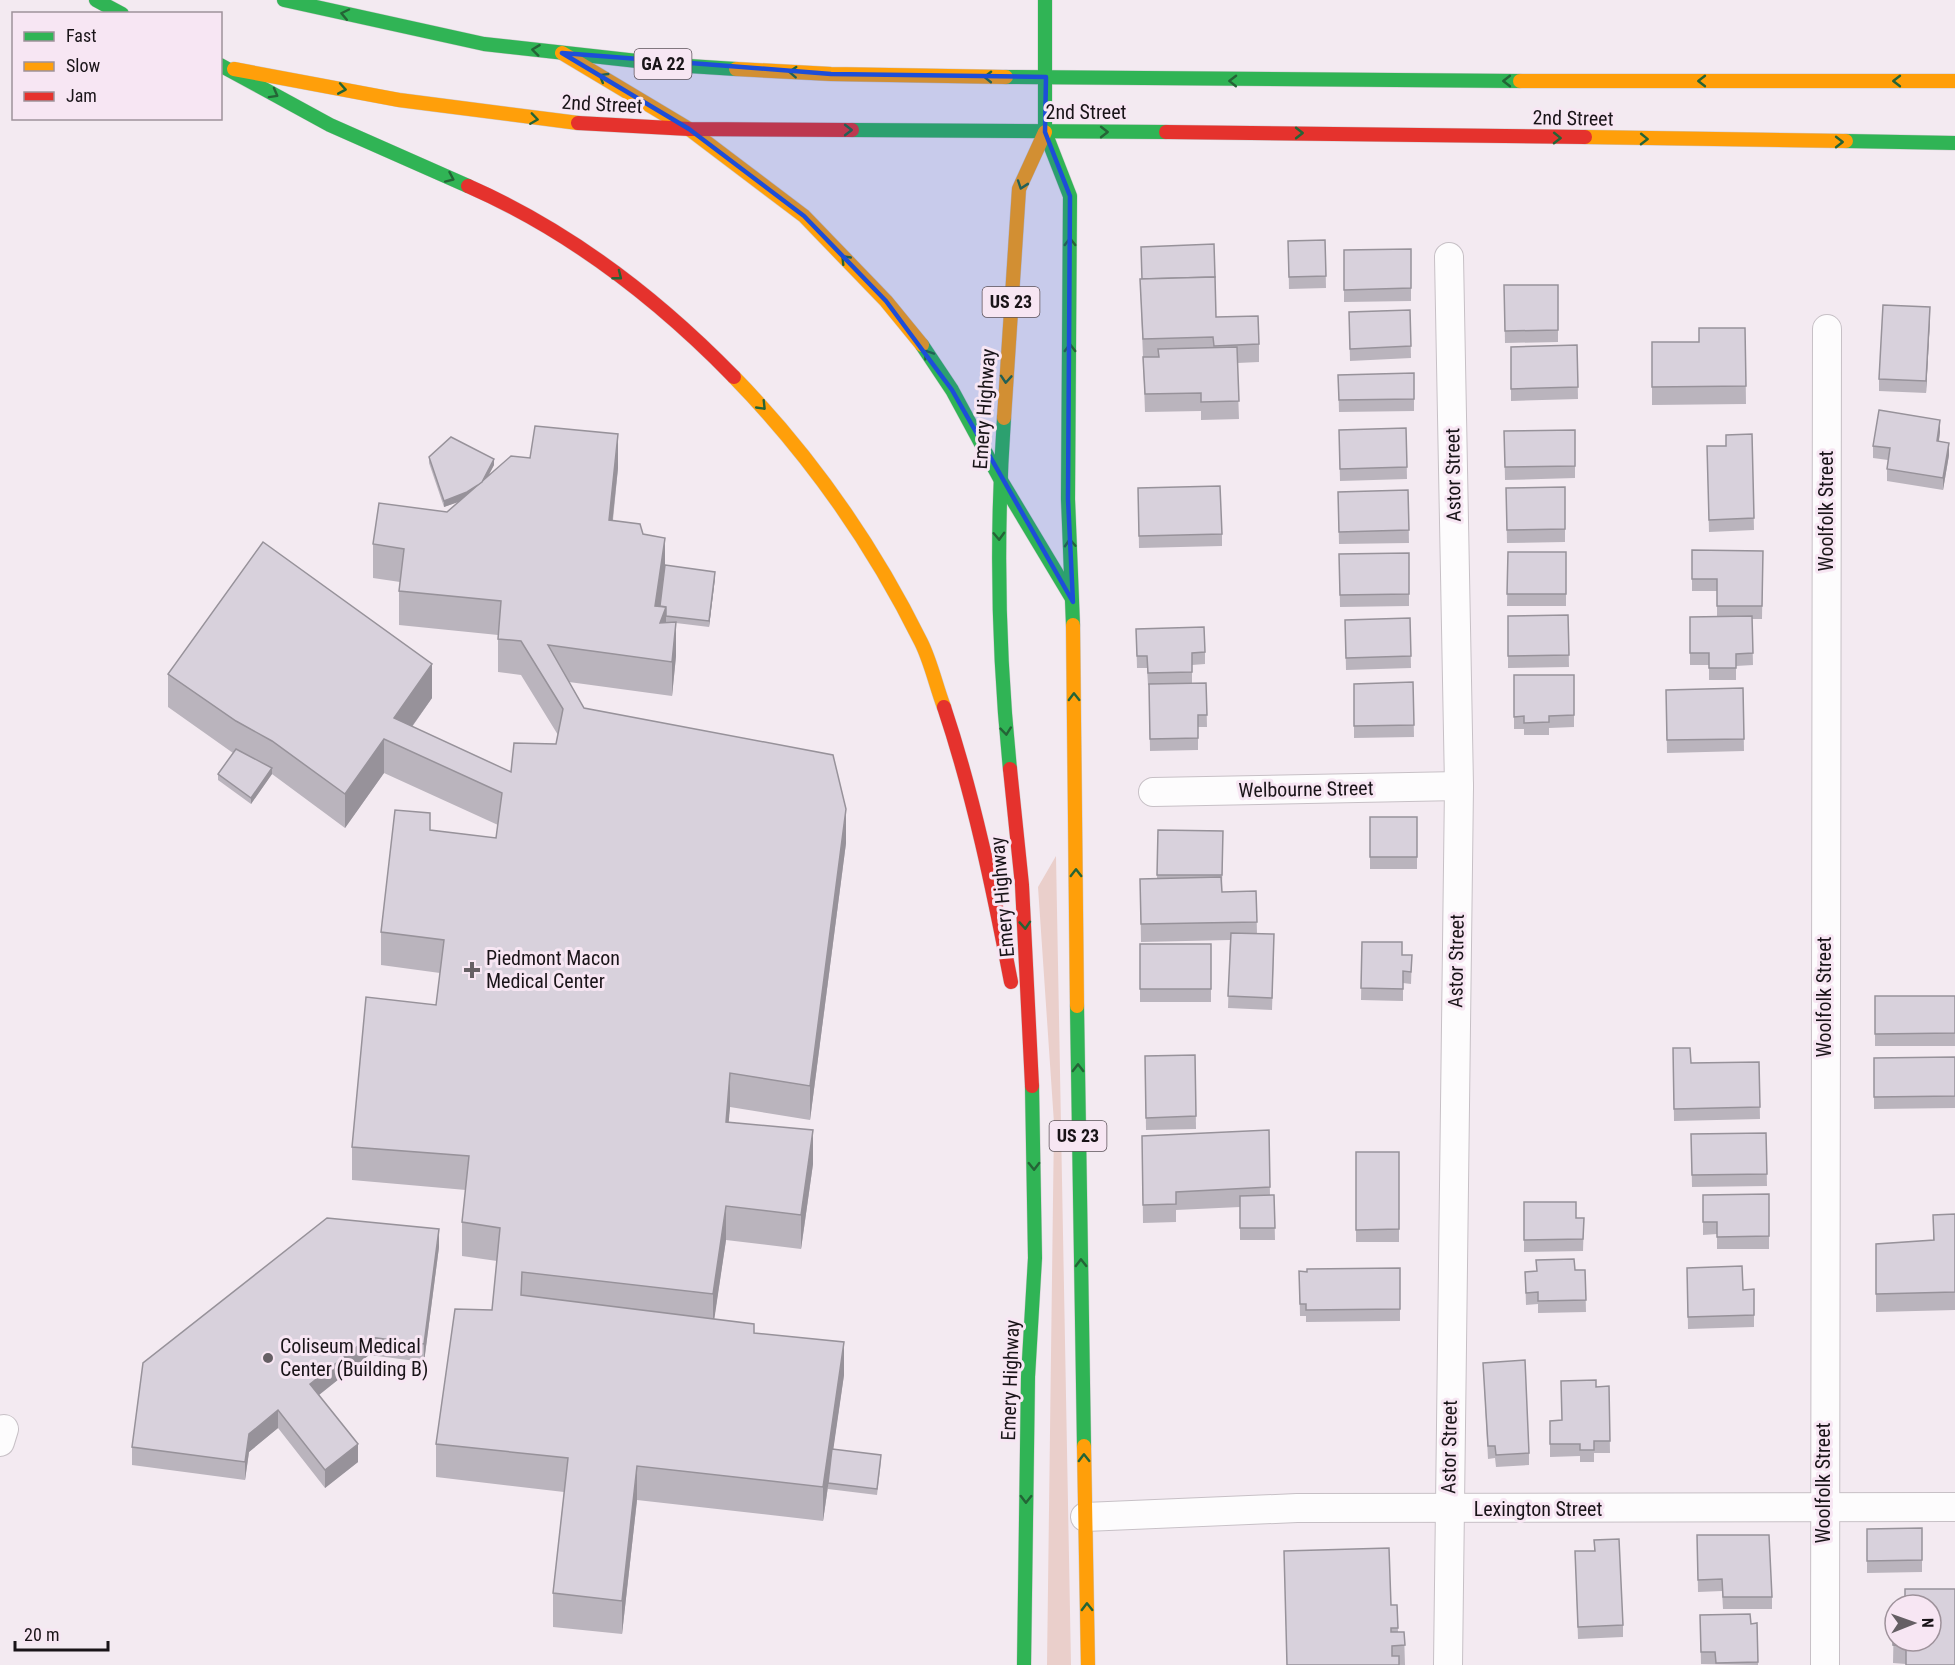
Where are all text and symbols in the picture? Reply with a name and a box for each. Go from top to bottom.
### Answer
one-way arrow [340,8,350,21]
legend [12,12,222,120]
text: Fast [66,25,97,46]
one-way arrow [531,44,541,57]
road number: GA 22 [634,49,692,79]
text: Slow [66,55,101,76]
one-way arrow [789,65,798,78]
one-way arrow [983,71,992,83]
one-way arrow [599,73,609,85]
one-way arrow [1229,74,1238,87]
one-way arrow [1502,75,1511,87]
one-way arrow [1697,75,1706,87]
one-way arrow [1892,75,1901,87]
one-way arrow [337,83,346,95]
text: Jam [66,85,97,106]
one-way arrow [268,87,278,98]
street label: 2nd Street [561,90,643,118]
street label: 2nd Street [1046,100,1127,124]
street label: 2nd Street [1532,105,1614,131]
one-way arrow [530,112,539,124]
one-way arrow [844,124,853,136]
one-way arrow [1099,126,1108,138]
one-way arrow [1294,127,1303,139]
one-way arrow [1552,131,1561,144]
one-way arrow [1640,133,1649,145]
one-way arrow [1835,136,1844,149]
one-way arrow [443,170,454,182]
one-way arrow [1017,179,1029,190]
one-way arrow [1064,238,1076,247]
one-way arrow [842,255,853,266]
one-way arrow [611,268,622,279]
road number: US 23 [982,287,1040,317]
one-way arrow [1063,344,1076,353]
street label: Emery Highway [968,348,1000,470]
one-way arrow [924,350,935,361]
one-way arrow [999,374,1012,383]
one-way arrow [755,399,766,410]
street label: Astor Street [1440,428,1466,522]
street label: Woolfolk Street [1814,450,1838,572]
one-way arrow [993,531,1005,540]
one-way arrow [1064,539,1077,548]
one-way arrow [1068,692,1081,701]
one-way arrow [999,726,1012,735]
street label: Welbourne Street [1238,776,1374,802]
street label: Emery Highway [985,836,1019,958]
one-way arrow [1070,869,1082,878]
street label: Astor Street [1443,914,1469,1008]
one-way arrow [1018,920,1031,929]
street label: Woolfolk Street [1812,936,1836,1058]
place label: Piedmont Macon Medical Center [486,946,620,993]
marker: Piedmont Macon Medical Center [463,961,481,979]
one-way arrow [1072,1064,1084,1073]
road number: US 23 [1050,1121,1106,1151]
one-way arrow [1028,1161,1040,1170]
one-way arrow [1074,1259,1087,1268]
street label: Emery Highway [996,1319,1024,1441]
place label: Coliseum Medical Center (Building B) [280,1334,428,1381]
marker: Coliseum Medical Center (Building B) [261,1351,275,1365]
street label: Astor Street [1436,1400,1462,1494]
street label: Woolfolk Street [1811,1422,1835,1544]
one-way arrow [1078,1454,1090,1463]
one-way arrow [1020,1494,1033,1503]
street label: Lexington Street [1474,1497,1602,1521]
north arrow [1883,1593,1943,1653]
one-way arrow [1081,1602,1093,1611]
scale bar [15,1614,108,1652]
text: N [1918,1618,1937,1628]
text: 20 m [24,1624,59,1645]

